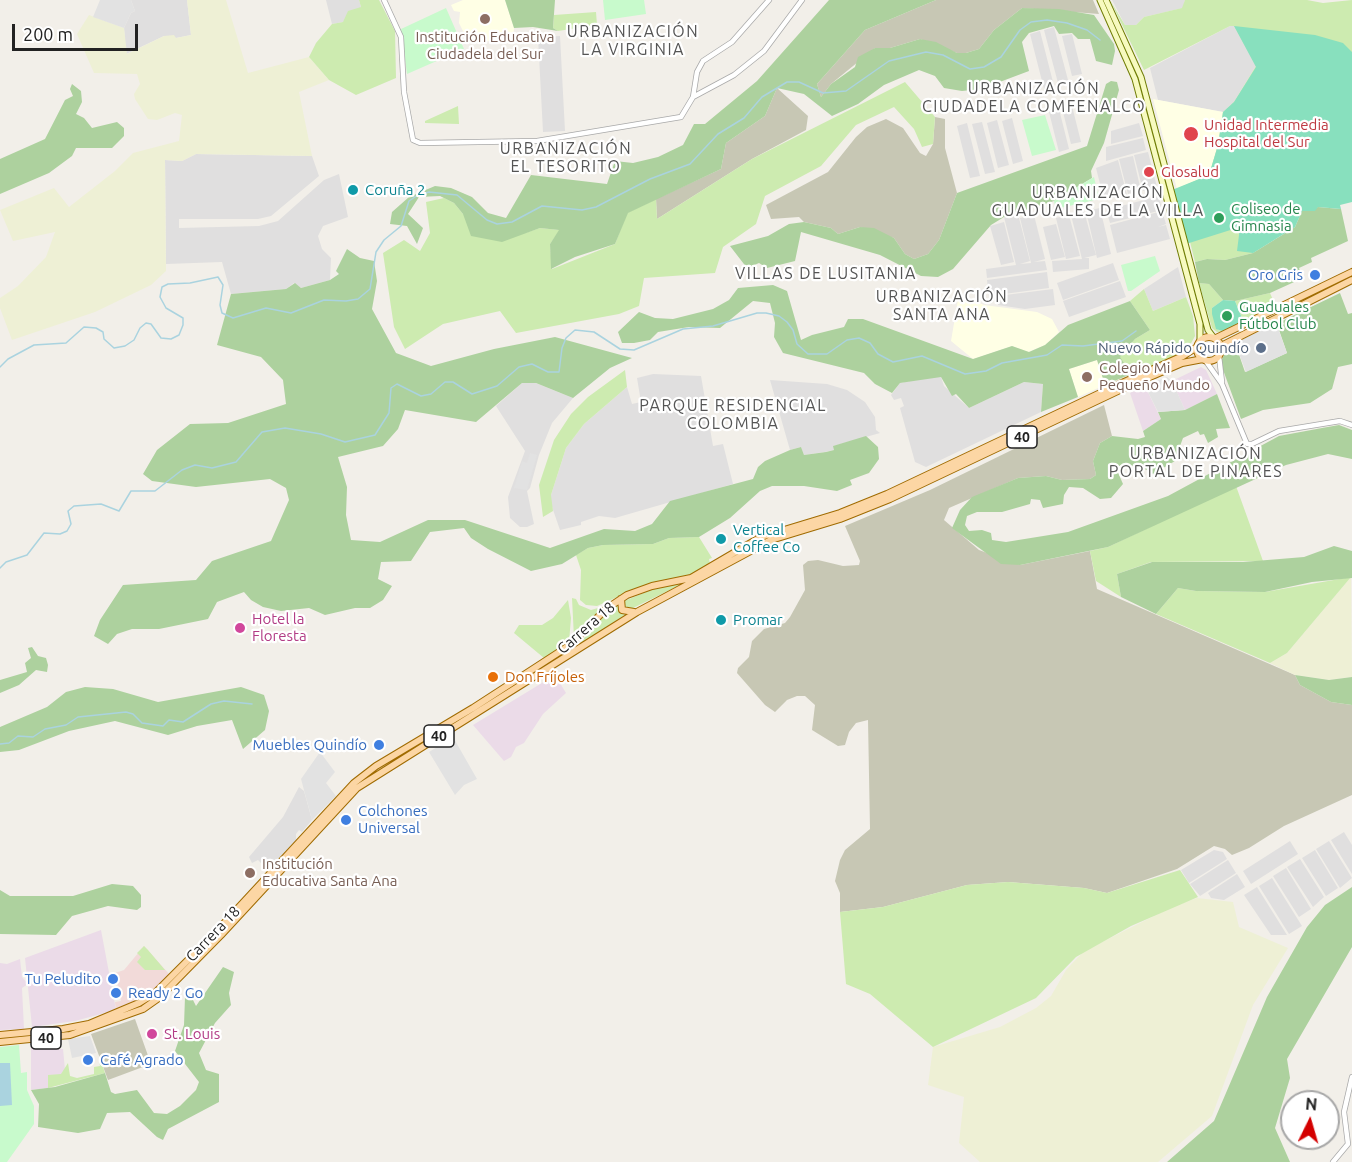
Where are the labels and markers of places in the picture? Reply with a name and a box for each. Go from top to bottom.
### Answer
marker: Institución Educativa Ciudadela del Sur [478,12,492,26]
place label: Institución Educativa Ciudadela del Sur [415,28,555,63]
place label: Unidad Intermedia Hospital del Sur [1204,116,1329,151]
marker: Unidad Intermedia Hospital del Sur [1182,125,1200,143]
place label: Glosalud [1161,163,1219,181]
marker: Glosalud [1142,165,1156,179]
place label: Coruña 2 [365,181,425,199]
marker: Coruña 2 [346,183,360,197]
place label: Coliseo de Gimnasia [1231,200,1301,235]
marker: Coliseo de Gimnasia [1212,211,1226,225]
place label: Oro Gris [1248,266,1303,284]
marker: Oro Gris [1308,268,1322,282]
place label: Guaduales Fútbol Club [1239,298,1317,333]
marker: Guaduales Fútbol Club [1220,309,1234,323]
place label: Nuevo Rápido Quindío [1098,339,1249,357]
marker: Nuevo Rápido Quindío [1254,341,1268,355]
place label: Colegio Mi Pequeño Mundo [1099,359,1210,394]
marker: Colegio Mi Pequeño Mundo [1080,370,1094,384]
place label: Vertical Coffee Co [733,521,800,556]
marker: Vertical Coffee Co [714,532,728,546]
place label: Hotel la Floresta [252,610,307,645]
place label: Promar [733,611,783,629]
marker: Promar [714,613,728,627]
marker: Hotel la Floresta [233,621,247,635]
place label: Don Fríjoles [505,668,584,686]
marker: Don Fríjoles [486,670,500,684]
place label: Muebles Quindío [253,736,367,754]
marker: Muebles Quindío [372,738,386,752]
place label: Colchones Universal [358,802,428,837]
marker: Colchones Universal [339,813,353,827]
place label: Institución Educativa Santa Ana [262,855,397,890]
marker: Institución Educativa Santa Ana [243,866,257,880]
place label: Tu Peludito [25,970,101,988]
marker: Tu Peludito [106,972,120,986]
place label: Ready 2 Go [128,984,203,1002]
marker: Ready 2 Go [109,986,123,1000]
place label: St. Louis [164,1025,220,1043]
marker: St. Louis [145,1027,159,1041]
place label: Café Agrado [100,1051,184,1069]
marker: Café Agrado [81,1053,95,1067]

